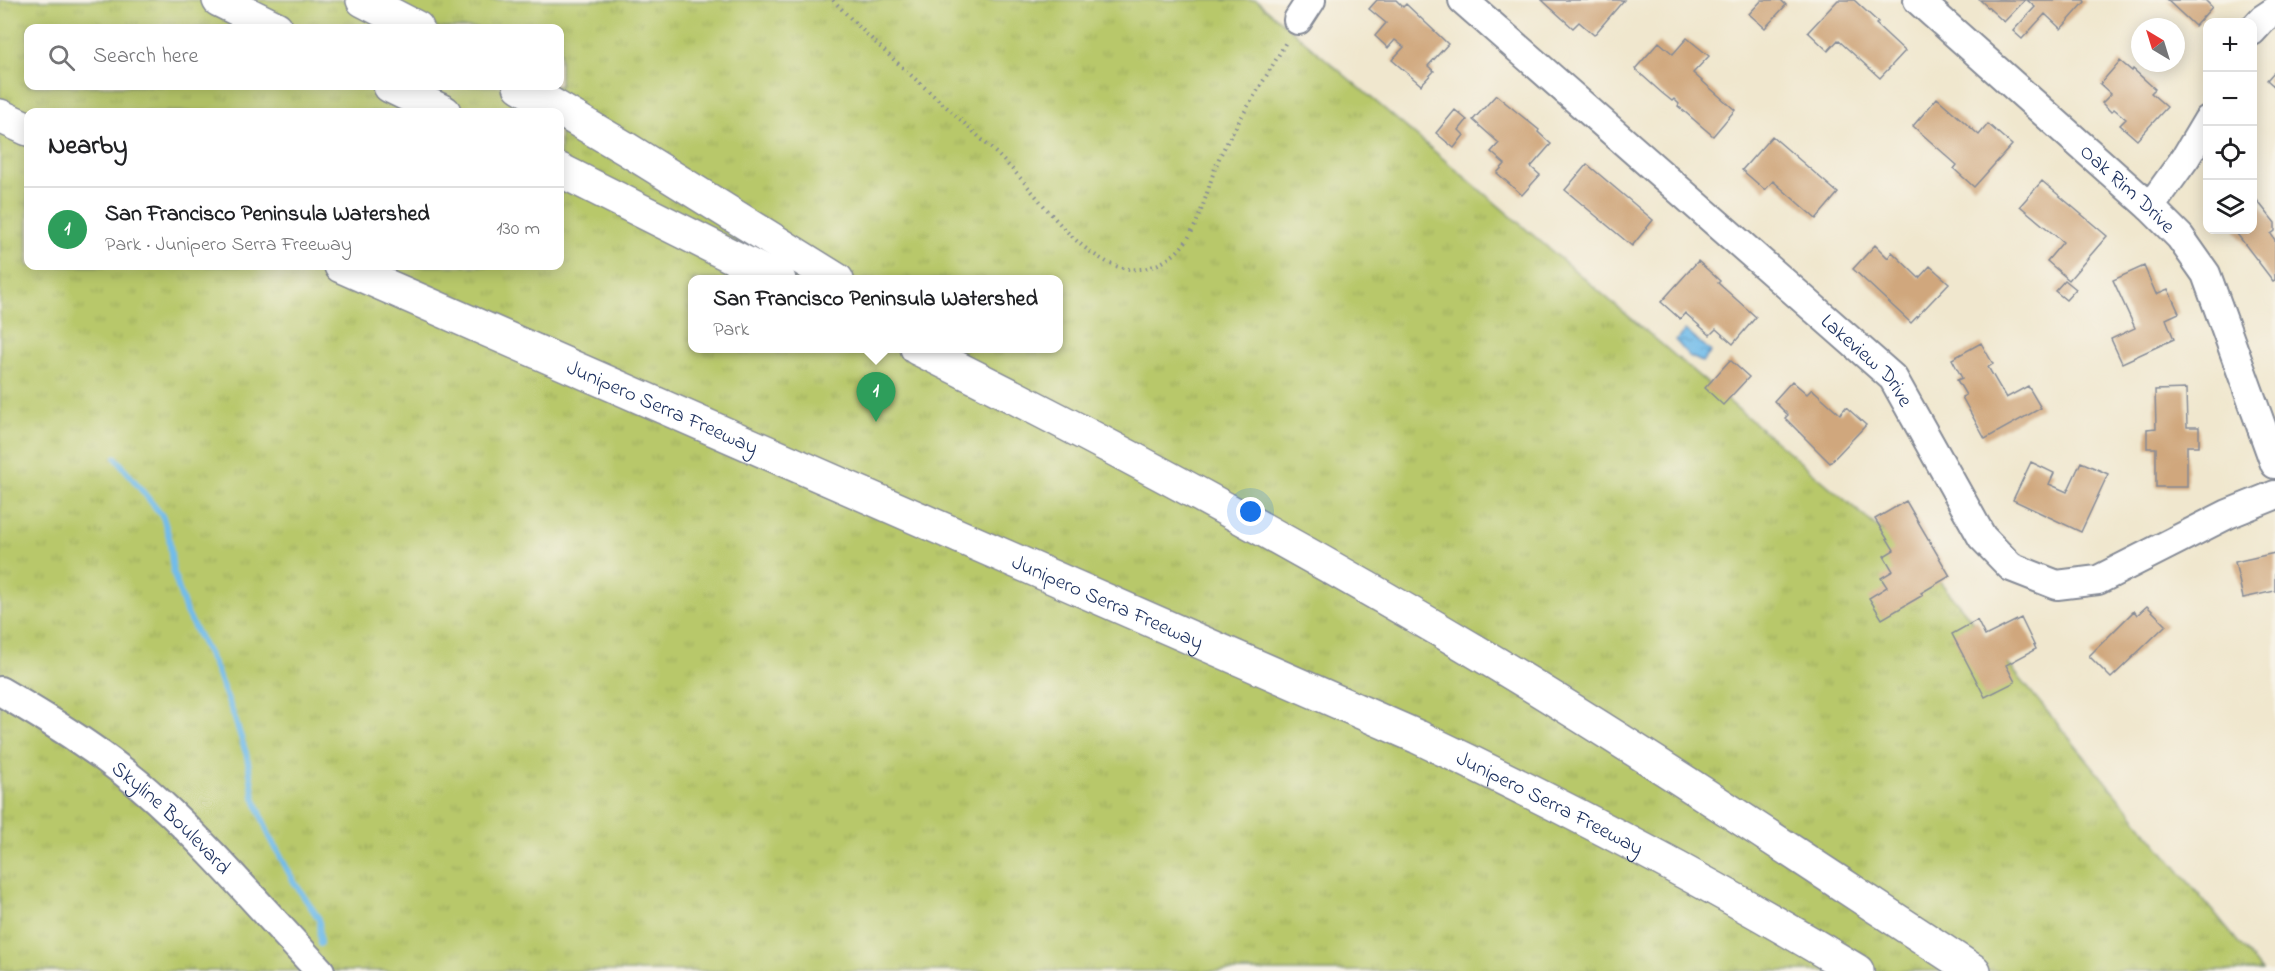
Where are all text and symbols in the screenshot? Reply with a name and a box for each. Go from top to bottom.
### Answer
north arrow [2131,18,2185,72]
map controls [2203,18,2257,234]
button: + [2203,18,2257,72]
search box [24,24,564,90]
icon: search [45,41,78,74]
text: Search here [93,41,198,73]
button: − [2203,72,2257,126]
button: locate [2203,126,2257,180]
text: Nearby [48,128,127,166]
street label: Oak Rim Drive [2072,138,2182,242]
button: layers [2203,180,2257,234]
text: San Francisco Peninsula Watershed [105,199,430,231]
text: 1 [64,215,71,244]
text: 130 m [496,215,540,244]
text: Park · Junipero Serra Freeway [105,231,352,260]
popup [688,275,1063,353]
text: San Francisco Peninsula Watershed [713,284,1038,316]
street label: Lakeview Drive [1813,308,1920,413]
text: Park [713,316,749,345]
street label: Junipero Serra Freeway [561,353,762,465]
pin: 1 [856,372,896,422]
your location [1236,497,1265,526]
street label: Junipero Serra Freeway [1006,548,1208,660]
street label: Junipero Serra Freeway [1451,744,1648,866]
street label: Skyline Boulevard [105,755,237,882]

